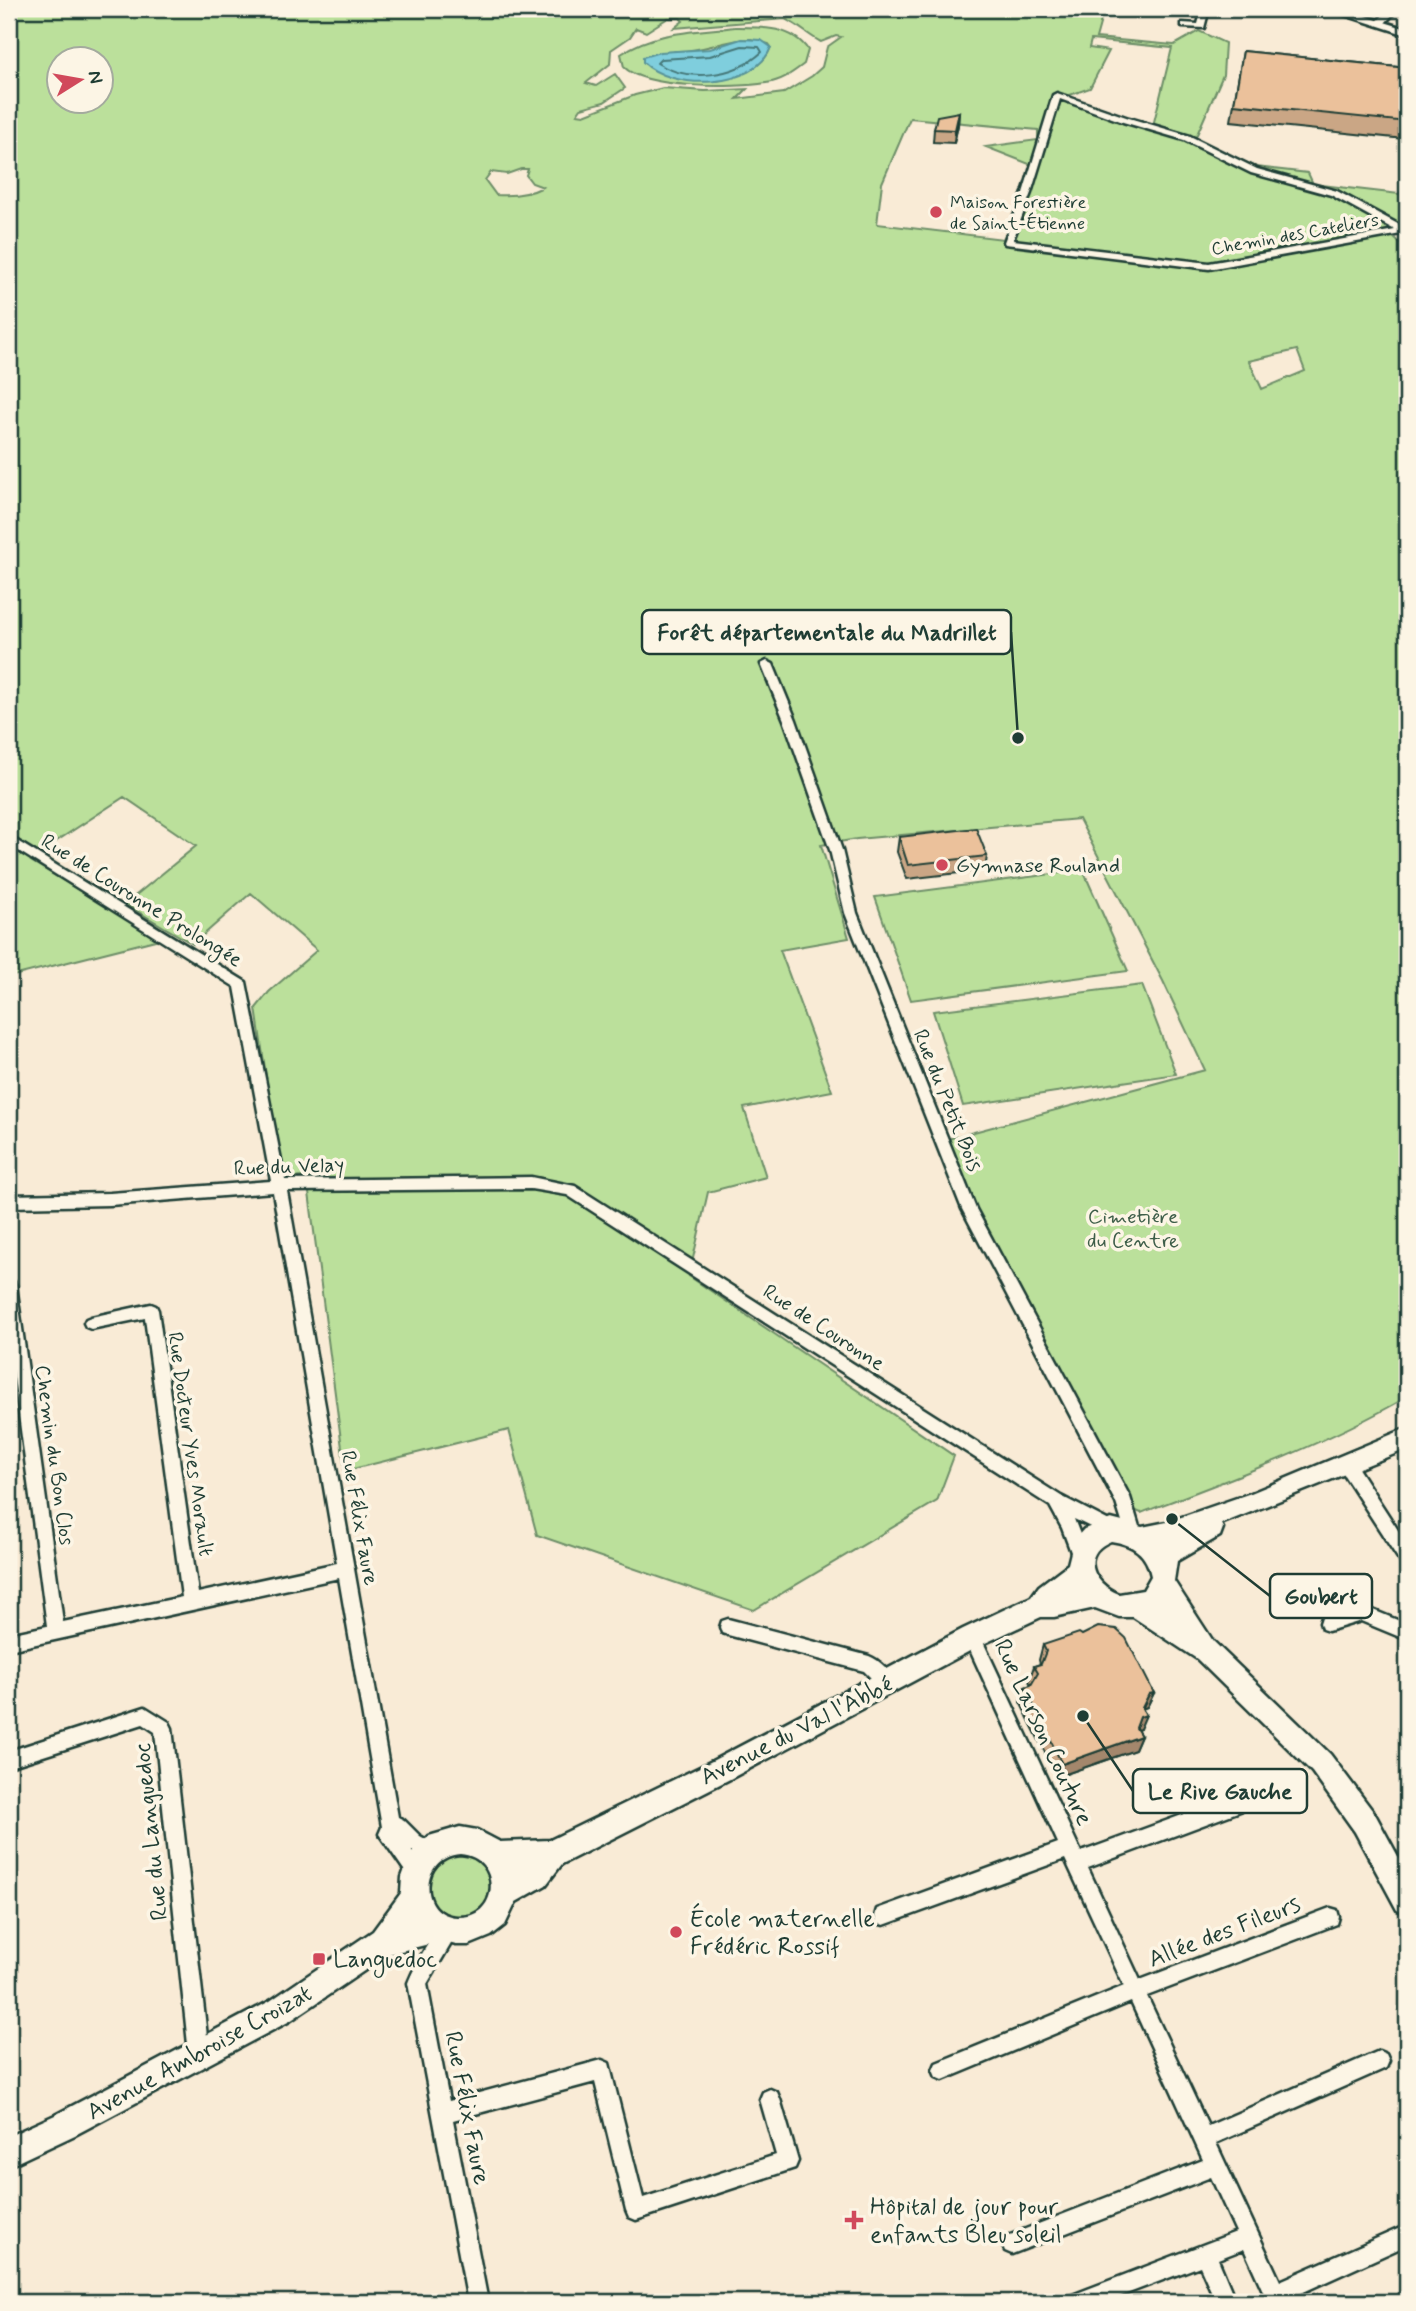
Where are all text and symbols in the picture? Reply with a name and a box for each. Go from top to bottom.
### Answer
north arrow [46,46,116,116]
text: N [82,68,109,86]
place label: Maison Forestière de Saint-Étienne [950,191,1087,236]
marker: Maison Forestière de Saint-Étienne [928,204,944,220]
street label: Chemin des Cateliers [1210,208,1381,262]
callout: Forêt départementale du Madrillet [642,610,1011,654]
text: Forêt départementale du Madrillet [657,619,997,649]
street label: Rue de Couronne Prolongée [35,827,247,975]
place label: Gymnase Rouland [956,852,1120,880]
marker: Gymnase Rouland [934,857,950,873]
street label: Rue du Petit Bois [906,1025,988,1176]
street label: Rue du Velay [233,1151,345,1183]
park label: Cimetière du Centre [1087,1203,1179,1255]
street label: Rue de Couronne [757,1278,890,1378]
street label: Rue Docteur Yves Morault [160,1330,220,1558]
street label: Chemin du Bon Clos [28,1363,81,1547]
street label: Rue Félix Faure [333,1449,385,1588]
callout: Goubert [1270,1574,1372,1618]
text: Goubert [1284,1583,1358,1613]
street label: Rue Larson Couture [986,1635,1099,1831]
street label: Avenue du Val l'Abbé [695,1669,898,1793]
street label: Rue du Languedoc [127,1742,176,1922]
callout: Le Rive Gauche [1133,1769,1307,1813]
text: Le Rive Gauche [1148,1778,1293,1808]
street label: Allée des Fileurs [1144,1889,1305,1976]
place label: École maternelle Frédéric Rossif [690,1902,875,1963]
marker: École maternelle Frédéric Rossif [668,1924,684,1940]
place label: Languedoc [333,1945,437,1978]
marker: Languedoc [311,1951,327,1967]
street label: Avenue Ambroise Croizat [82,1978,318,2128]
street label: Rue Félix Faure [436,2029,497,2188]
place label: Hôpital de jour pour enfants Bleu soleil [870,2192,1062,2251]
marker: Hôpital de jour pour enfants Bleu soleil [844,2210,864,2230]

